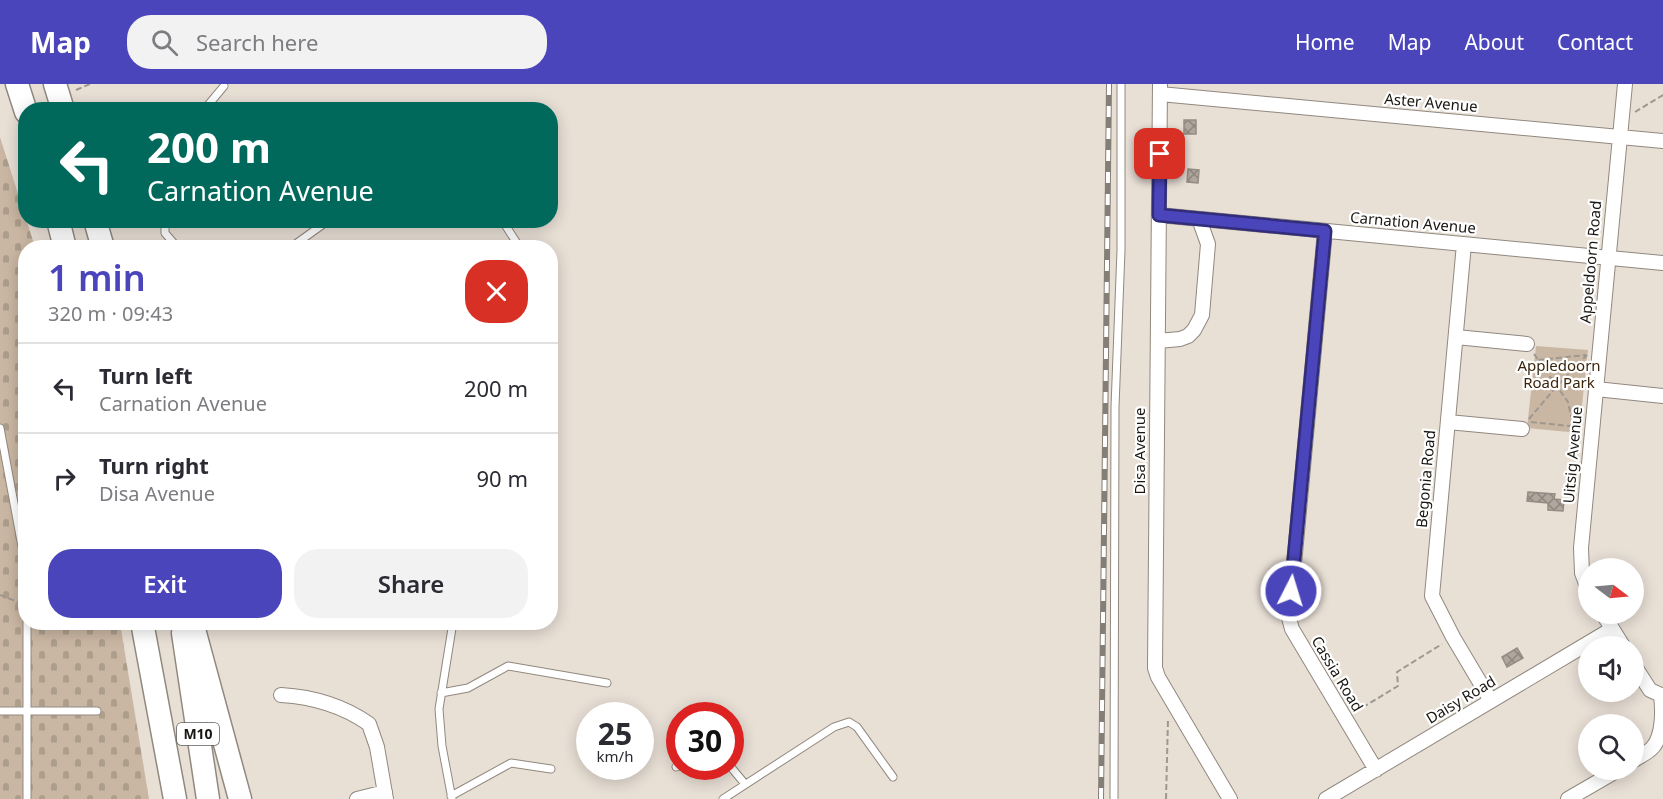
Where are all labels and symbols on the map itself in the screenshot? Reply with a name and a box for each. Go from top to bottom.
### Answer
street label: Aster Avenue [1384,88,1478,116]
pin [1134,128,1185,179]
street label: Appeldoorn Road [1575,200,1605,324]
street label: Carnation Avenue [1349,207,1477,237]
park label: Appledoorn Road Park [1517,355,1601,392]
street label: Uitsig Avenue [1558,406,1586,504]
street label: Disa Avenue [1129,408,1149,495]
street label: Begonia Road [1411,429,1439,529]
north arrow [1578,558,1644,624]
position arrow [1259,559,1323,623]
street label: Cassia Road [1308,632,1368,715]
street label: Daisy Road [1422,670,1499,728]
speed limit sign: 30 [666,702,744,780]
road number: M10 [177,723,219,745]

